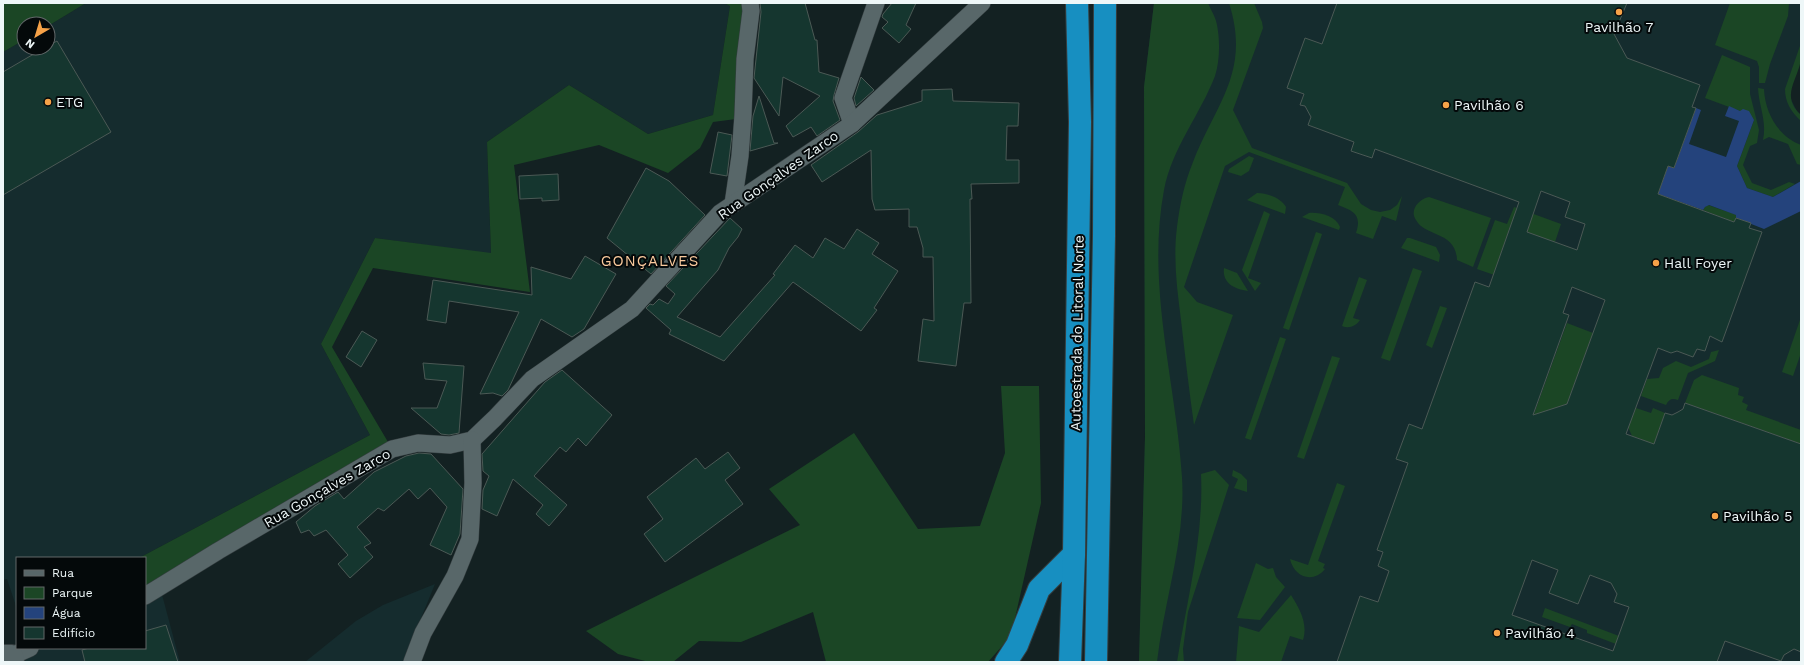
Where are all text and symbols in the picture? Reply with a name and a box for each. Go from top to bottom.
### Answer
marker: Pavilhão 7 [1614,7,1624,17]
north arrow [16,16,56,56]
place label: Pavilhão 7 [1585,19,1653,35]
text: N [23,36,37,51]
place label: ETG [56,94,83,110]
marker: ETG [43,97,53,107]
place label: Pavilhão 6 [1454,97,1524,113]
marker: Pavilhão 6 [1441,100,1451,110]
street label: Rua Gonçalves Zarco [715,127,841,223]
street label: Autoestrada do Litoral Norte [1067,235,1087,431]
district label: GONÇALVES [601,252,699,270]
place label: Hall Foyer [1664,255,1732,271]
marker: Hall Foyer [1651,258,1661,268]
street label: Rua Gonçalves Zarco [261,445,393,531]
place label: Pavilhão 5 [1723,508,1792,524]
marker: Pavilhão 5 [1710,511,1720,521]
legend [16,557,146,649]
text: Rua [52,566,74,580]
text: Parque [52,586,93,600]
text: Água [52,606,81,620]
place label: Pavilhão 4 [1505,625,1575,641]
text: Edifício [52,626,95,640]
marker: Pavilhão 4 [1492,628,1502,638]

